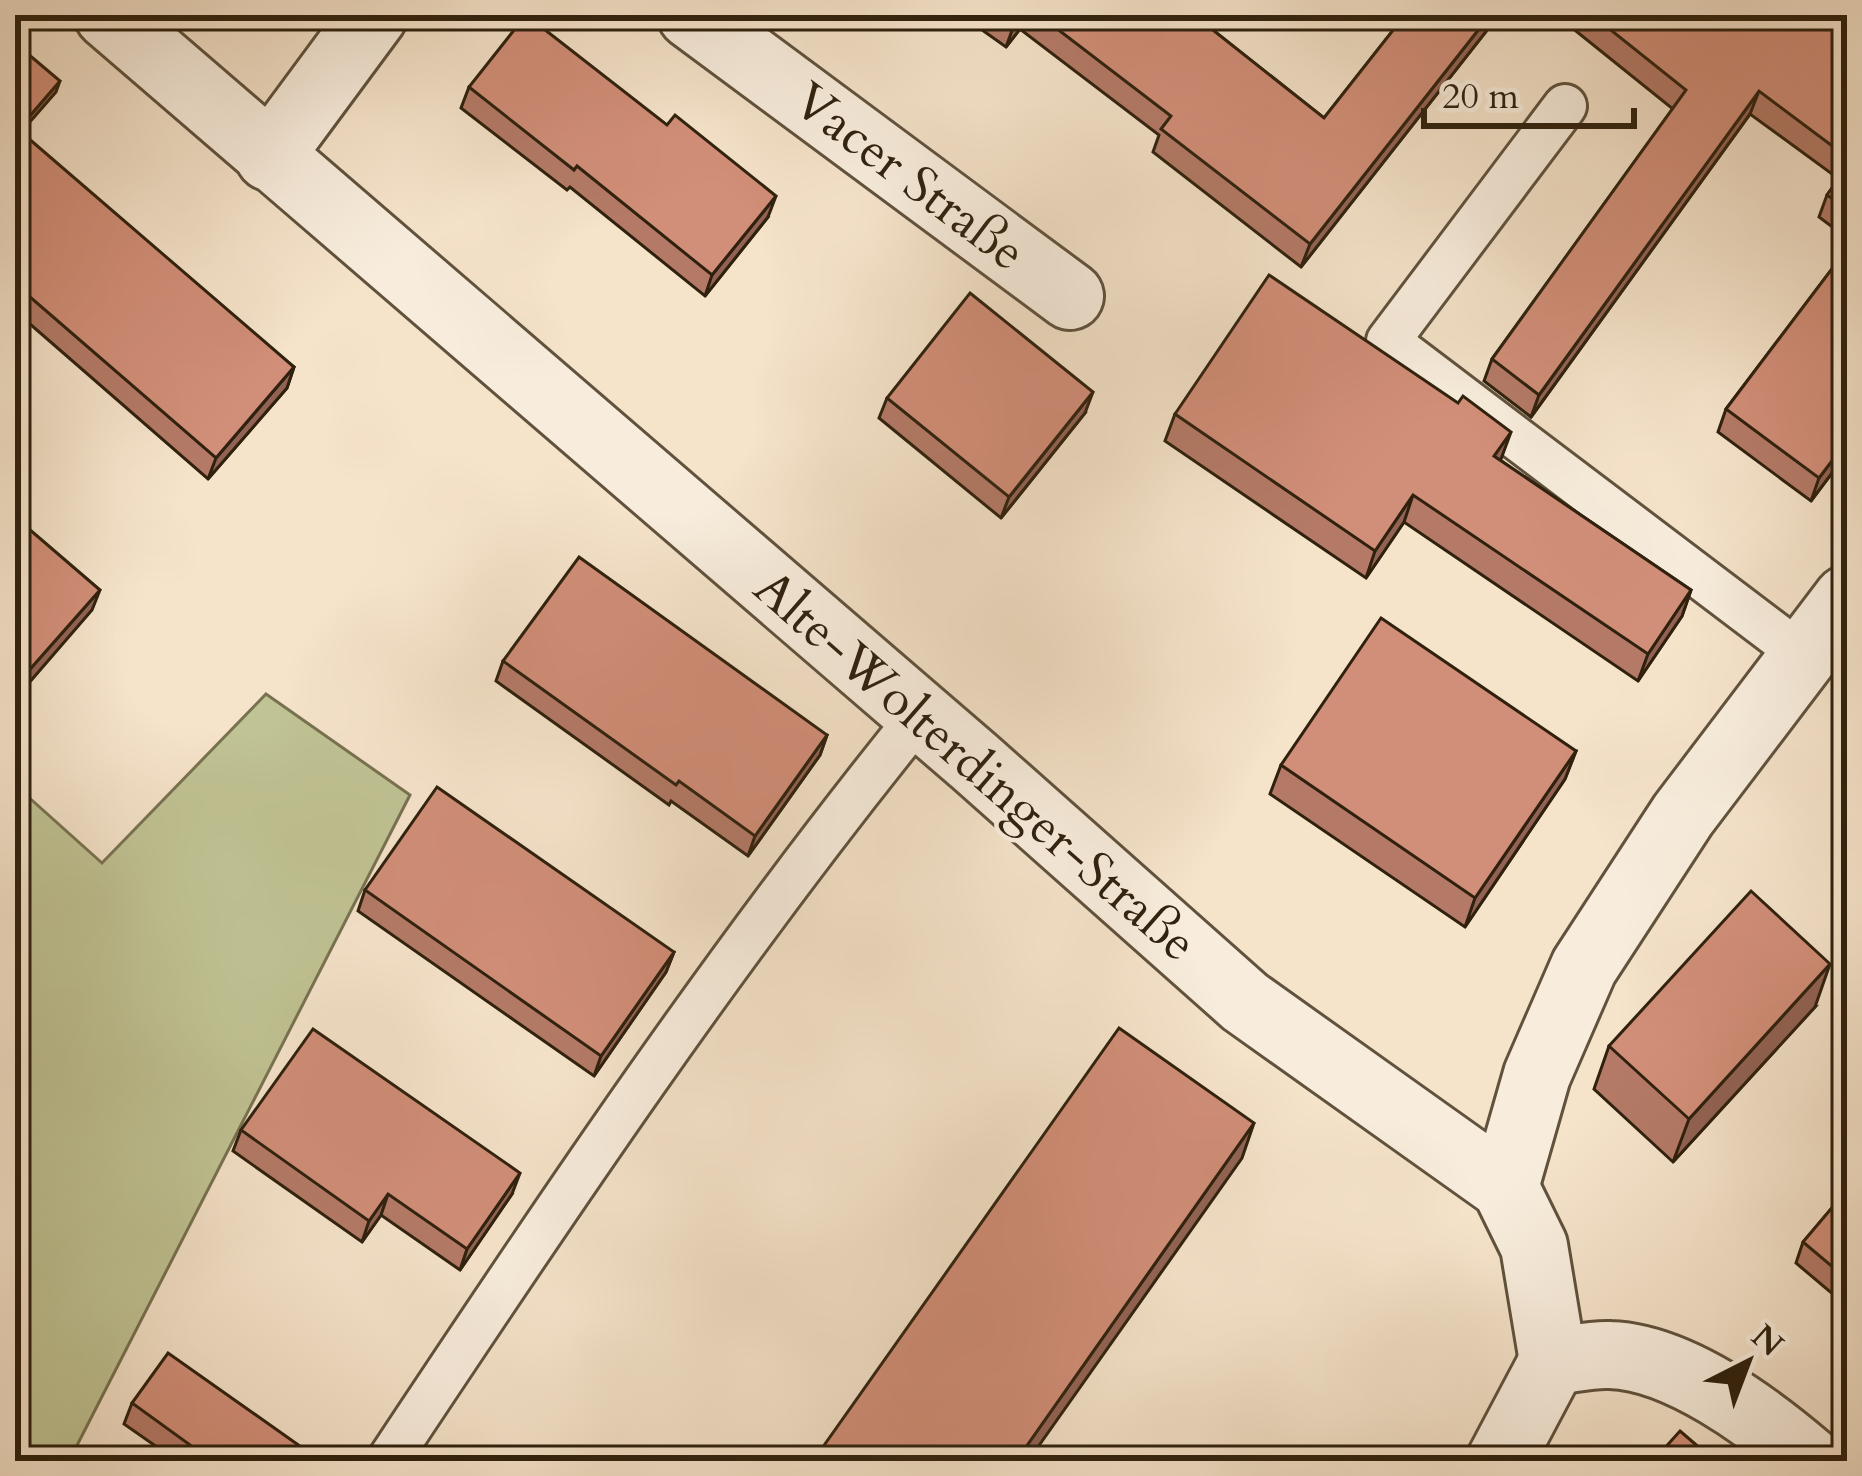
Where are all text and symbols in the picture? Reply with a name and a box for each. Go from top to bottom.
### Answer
scale bar [1424,54,1634,128]
street label: Vacer Straße [778,67,1040,287]
text: 20 m [1442,72,1520,121]
street label: Alte-Wolterdinger-Straße [739,554,1211,978]
north arrow [1688,1302,1808,1422]
text: N [1741,1315,1793,1367]

